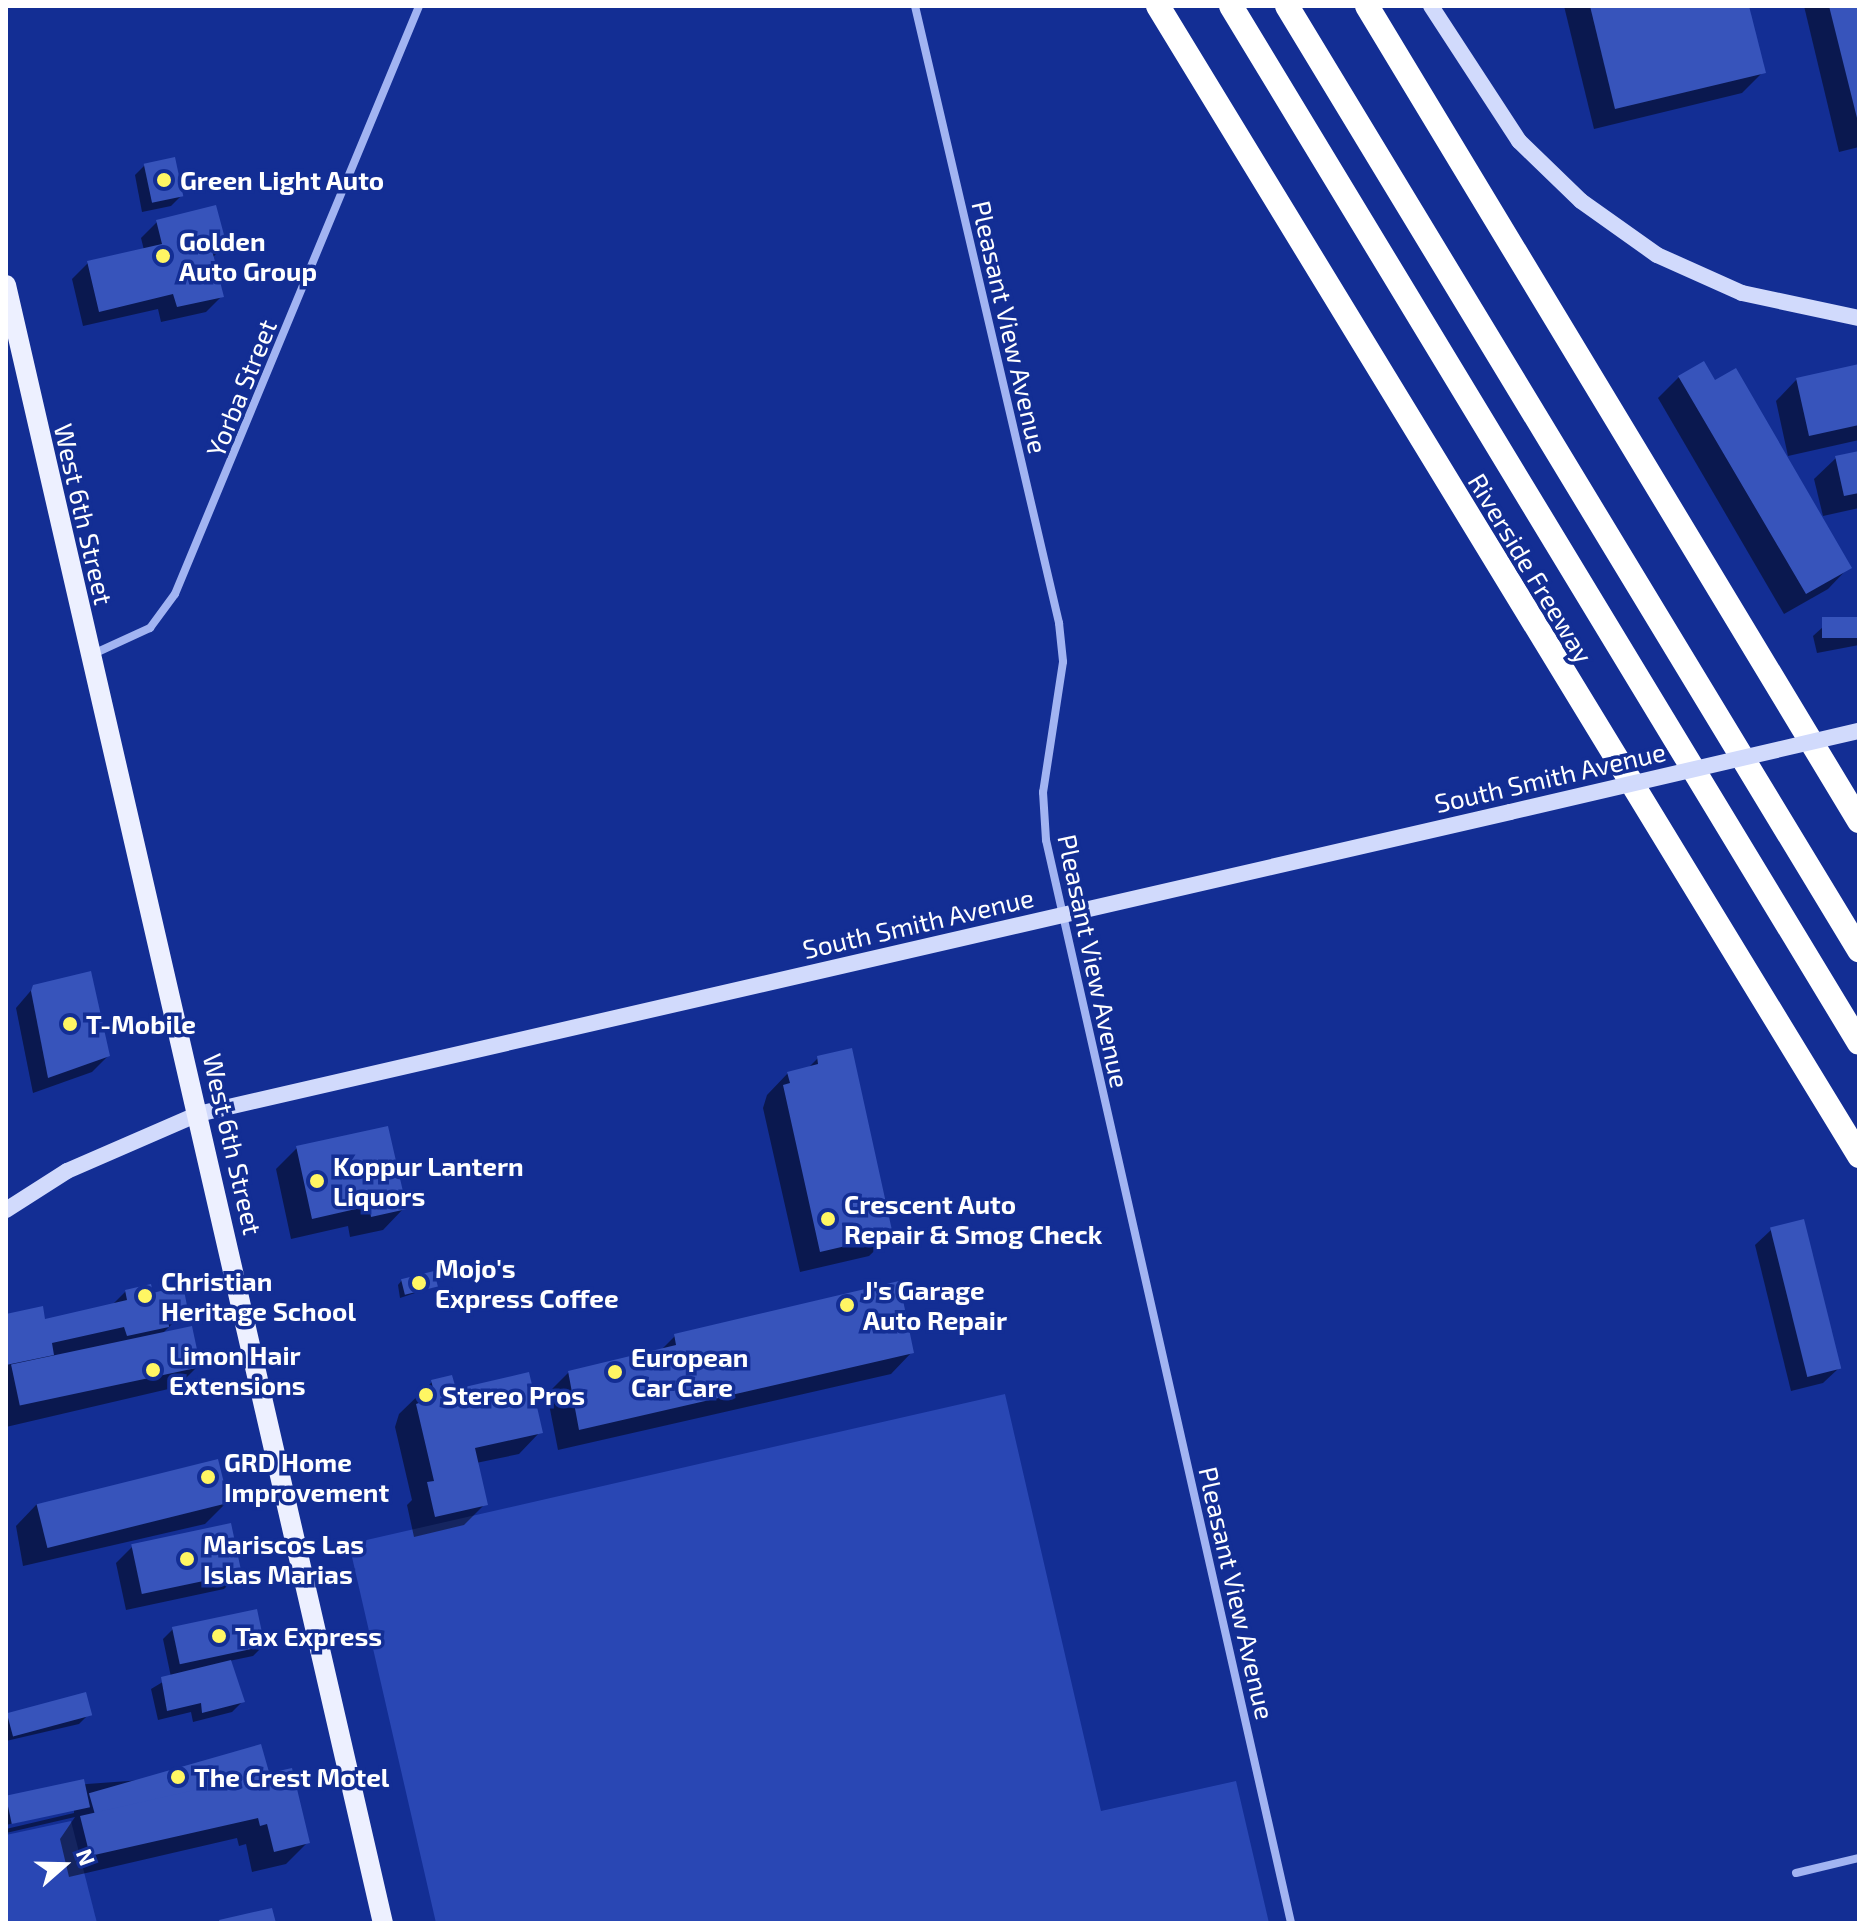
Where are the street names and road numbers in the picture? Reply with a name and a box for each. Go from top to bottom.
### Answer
street label: Pleasant View Avenue [966,197,1054,457]
street label: Yorba Street [199,315,283,461]
street label: West 6th Street [48,420,120,608]
street label: Riverside Freeway [1462,467,1600,669]
street label: South Smith Avenue [1431,735,1669,819]
street label: Pleasant View Avenue [1052,831,1136,1091]
street label: South Smith Avenue [799,881,1037,965]
street label: West 6th Street [197,1050,269,1238]
street label: Pleasant View Avenue [1193,1463,1281,1723]

